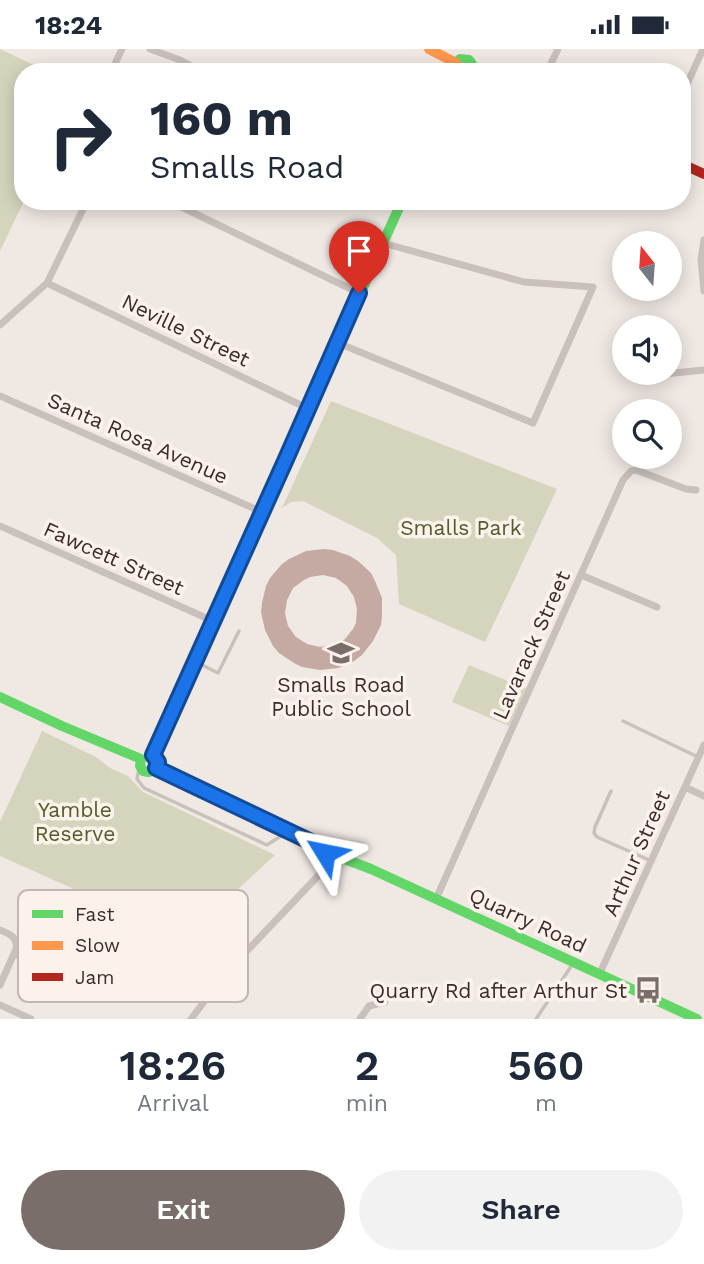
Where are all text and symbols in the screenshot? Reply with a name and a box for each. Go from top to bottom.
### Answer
text: 18:24 [35,10,102,40]
text: 160 m [150,89,293,147]
icon: right [35,91,126,182]
text: Smalls Road [150,148,344,186]
pin [329,221,389,293]
north arrow [612,231,682,301]
map controls [612,231,682,469]
icon: arrive [340,232,378,270]
street label: Neville Street [118,288,254,372]
button: sound [612,315,682,385]
street label: Santa Rosa Avenue [44,387,232,489]
button: search [612,399,682,469]
park label: Smalls Park [400,515,522,540]
street label: Fawcett Street [40,516,188,600]
street label: Lavarack Street [487,566,575,723]
school or university icon: Smalls Road Public School [326,638,356,668]
place label: Smalls Road Public School [271,672,411,721]
street label: Arthur Street [597,786,675,920]
park label: Yamble Reserve [35,797,115,846]
position arrow [288,816,362,890]
street label: Quarry Road [465,882,591,958]
legend [18,890,248,1002]
text: Fast [75,903,114,926]
text: Slow [75,934,120,957]
text: Jam [75,966,114,989]
bus stop icon: Quarry Rd after Arthur St [633,975,663,1005]
place label: Quarry Rd after Arthur St [370,978,627,1003]
text: 18:26 [120,1041,226,1090]
text: 2 [355,1041,379,1090]
text: 560 [508,1041,585,1090]
text: Arrival [137,1090,209,1117]
text: min [346,1090,388,1117]
text: m [535,1090,557,1117]
button: Exit [21,1170,345,1250]
button: Share [359,1170,683,1250]

